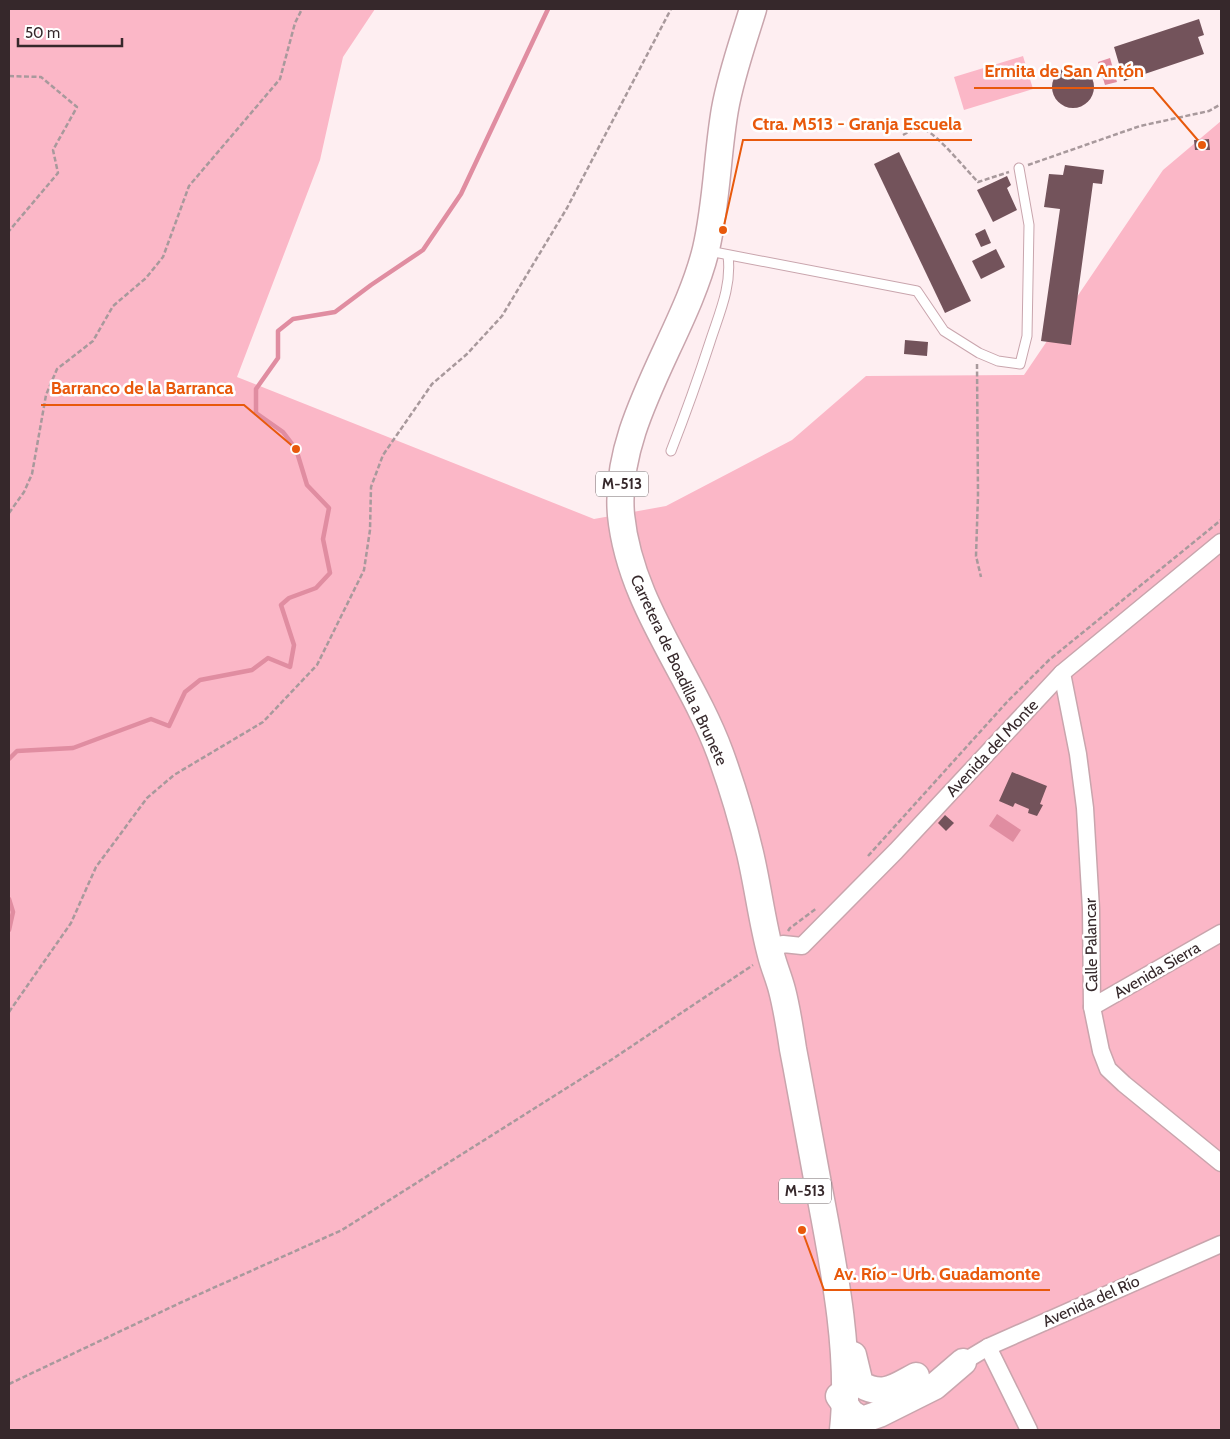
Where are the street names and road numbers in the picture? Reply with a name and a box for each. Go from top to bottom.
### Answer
road number: M-513 [596,472,648,496]
street label: Carretera de Boadilla a Brunete [626,572,732,768]
street label: Avenida del Monte [942,695,1042,801]
street label: Calle Palancar [1081,897,1101,992]
street label: Avenida Sierra [1111,938,1204,1002]
road number: M-513 [779,1178,831,1204]
street label: Avenida del Río [1040,1271,1142,1331]

